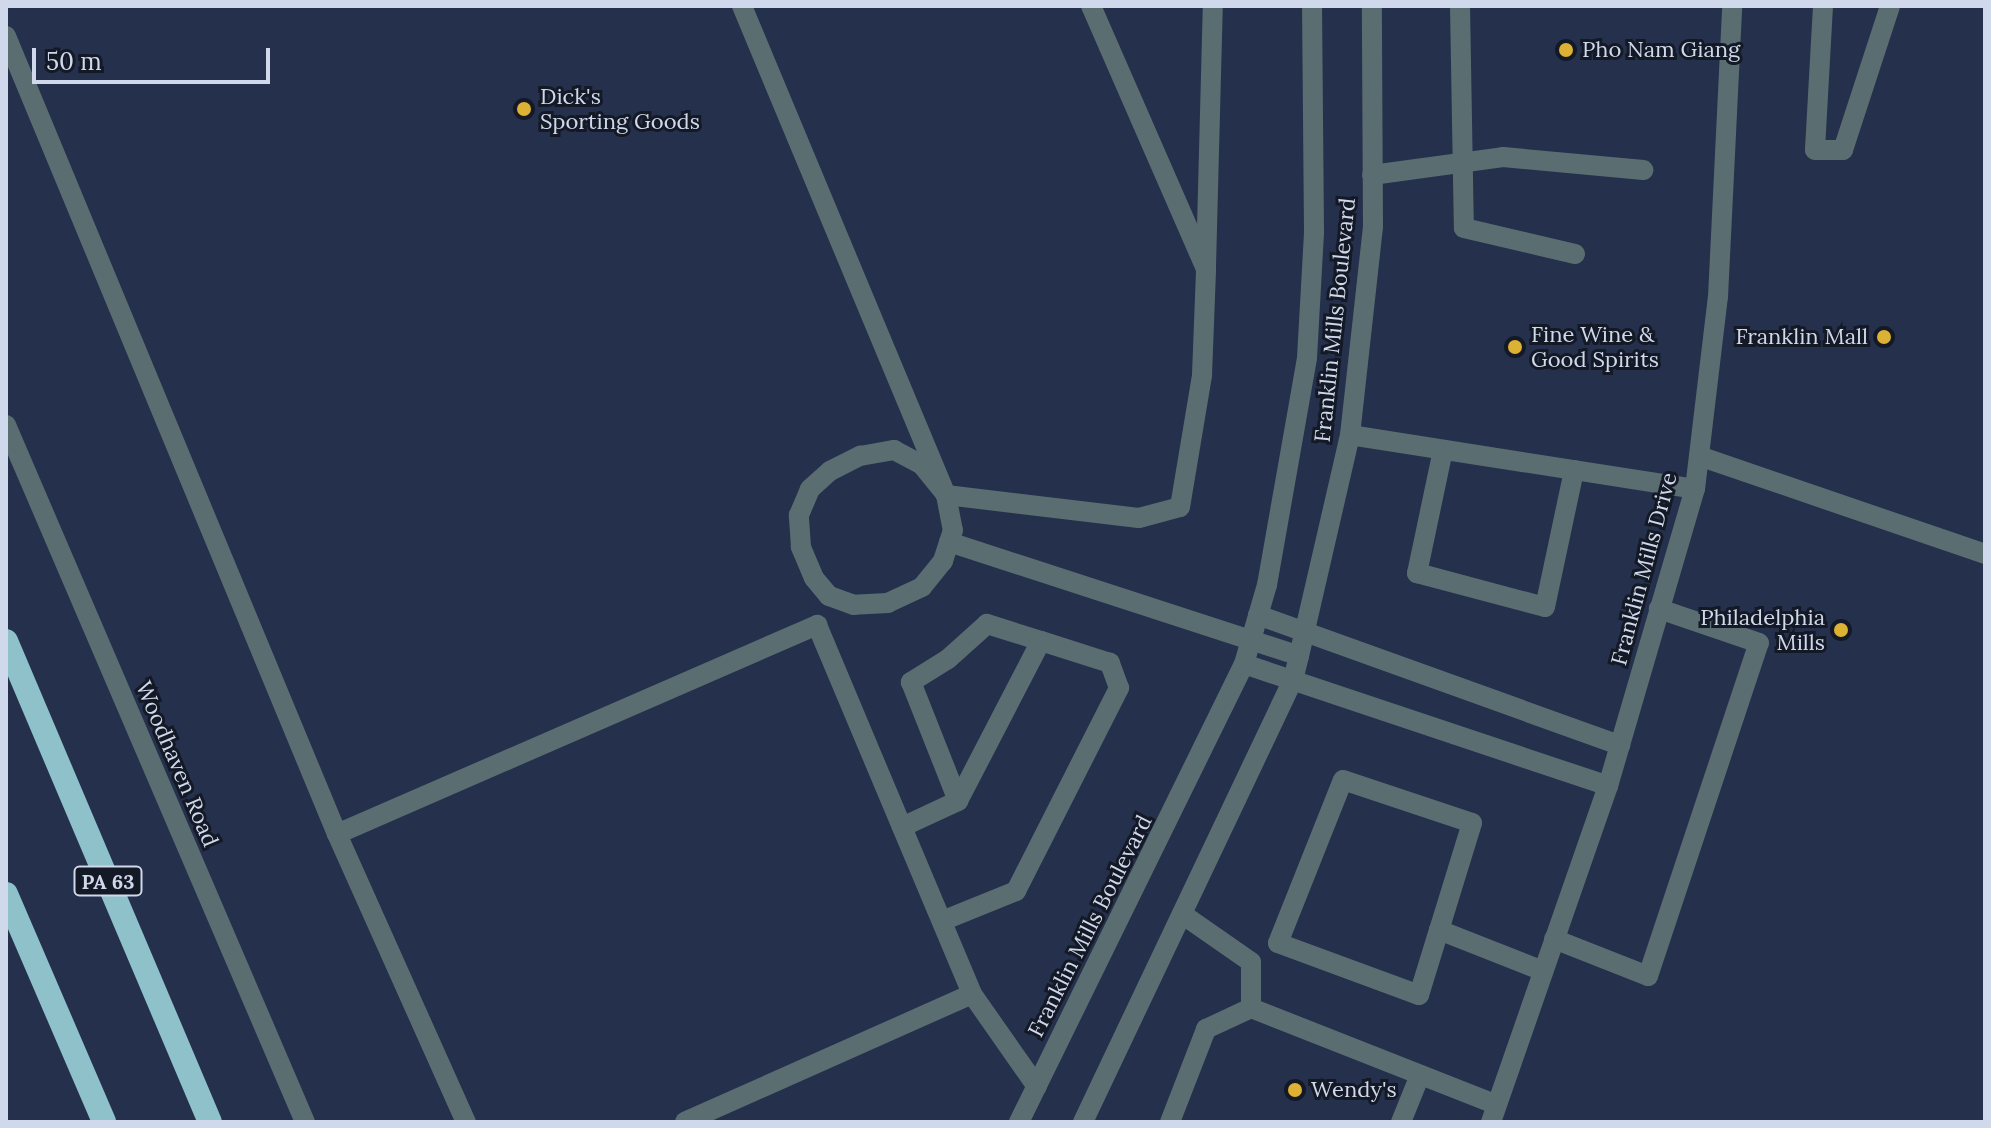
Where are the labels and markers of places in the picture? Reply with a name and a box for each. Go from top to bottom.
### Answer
place label: Pho Nam Giang [1582,37,1740,63]
marker: Pho Nam Giang [1557,41,1575,59]
place label: Dick's Sporting Goods [540,83,700,134]
marker: Dick's Sporting Goods [515,100,533,118]
place label: Fine Wine & Good Spirits [1531,321,1659,372]
place label: Franklin Mall [1735,324,1868,350]
marker: Franklin Mall [1875,328,1893,346]
marker: Fine Wine & Good Spirits [1506,338,1524,356]
place label: Philadelphia Mills [1700,604,1825,656]
marker: Philadelphia Mills [1832,621,1850,639]
place label: Wendy's [1311,1077,1397,1103]
marker: Wendy's [1286,1081,1304,1099]

